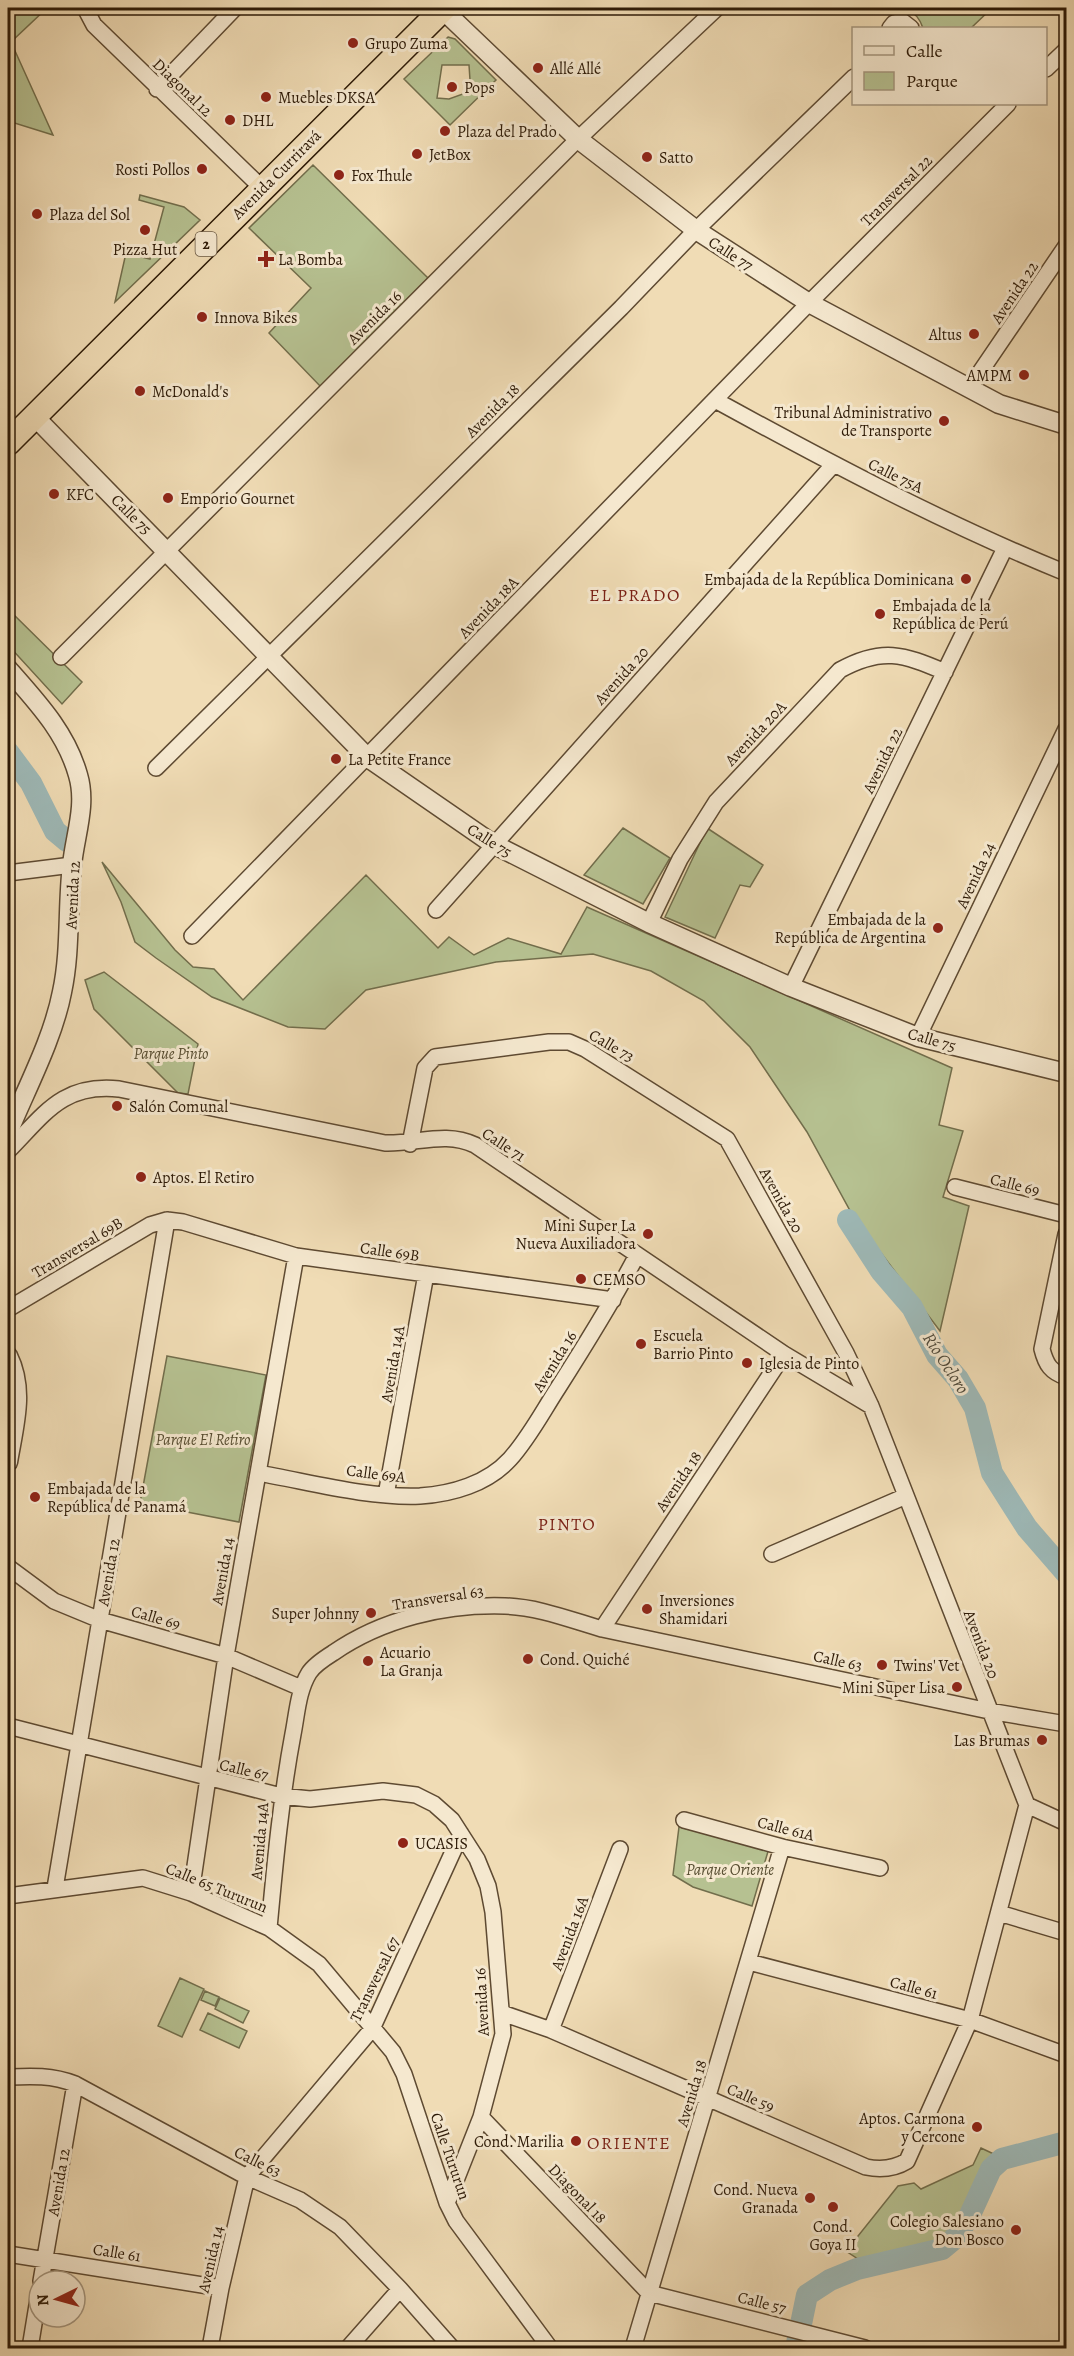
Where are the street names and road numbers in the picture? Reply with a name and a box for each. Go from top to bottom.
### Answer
street label: Diagonal 12 [147,54,217,122]
street label: Avenida Curriravá [226,125,327,225]
street label: Transversal 22 [856,150,938,231]
street label: Calle 77 [704,231,757,277]
road number: 2 [196,232,216,256]
street label: Avenida 22 [985,257,1044,329]
street label: Avenida 16 [342,286,407,350]
street label: Avenida 18 [460,379,525,444]
street label: Calle 75A [864,453,927,499]
street label: Calle 75 [106,490,157,540]
street label: Avenida 18A [453,571,524,644]
street label: Avenida 20 [589,642,654,710]
street label: Avenida 20A [719,696,792,772]
street label: Avenida 22 [857,723,908,798]
street label: Calle 75 [463,818,516,863]
street label: Avenida 24 [951,839,1001,913]
street label: Avenida 12 [60,860,86,931]
street label: Calle 75 [905,1023,959,1057]
street label: Calle 73 [585,1024,638,1068]
street label: Calle 71 [477,1123,530,1167]
street label: Avenida 20 [754,1163,808,1237]
street label: Calle 69 [988,1168,1042,1202]
street label: Transversal 69B [28,1212,127,1284]
street label: Calle 69B [359,1237,421,1267]
street label: Avenida 14A [375,1323,411,1405]
street label: Avenida 16 [527,1327,582,1397]
street label: Avenida 18 [650,1447,707,1517]
street label: Calle 69A [345,1459,407,1489]
street label: Avenida 12 [92,1536,126,1609]
street label: Avenida 14 [206,1536,240,1608]
street label: Transversal 63 [391,1580,485,1616]
street label: Calle 69 [129,1600,183,1635]
street label: Avenida 20 [958,1606,1004,1682]
street label: Calle 63 [811,1645,864,1677]
street label: Calle 67 [217,1754,271,1786]
street label: Avenida 14A [246,1801,274,1882]
street label: Calle 61A [755,1811,817,1847]
street label: Calle 65 Tururun [162,1857,271,1918]
street label: Avenida 16A [545,1893,594,1975]
street label: Transversal 67 [345,1933,405,2026]
street label: Avenida 16 [469,1967,495,2038]
street label: Calle 61 [887,1971,941,2005]
street label: Avenida 18 [671,2057,713,2130]
street label: Calle 59 [723,2078,778,2118]
street label: Calle Tururun [425,2110,475,2203]
street label: Calle 63 [230,2141,285,2183]
street label: Avenida 12 [42,2146,76,2219]
street label: Diagonal 18 [543,2159,611,2229]
street label: Avenida 14 [192,2223,229,2296]
street label: Calle 61 [91,2238,143,2268]
street label: Calle 57 [735,2286,789,2320]

